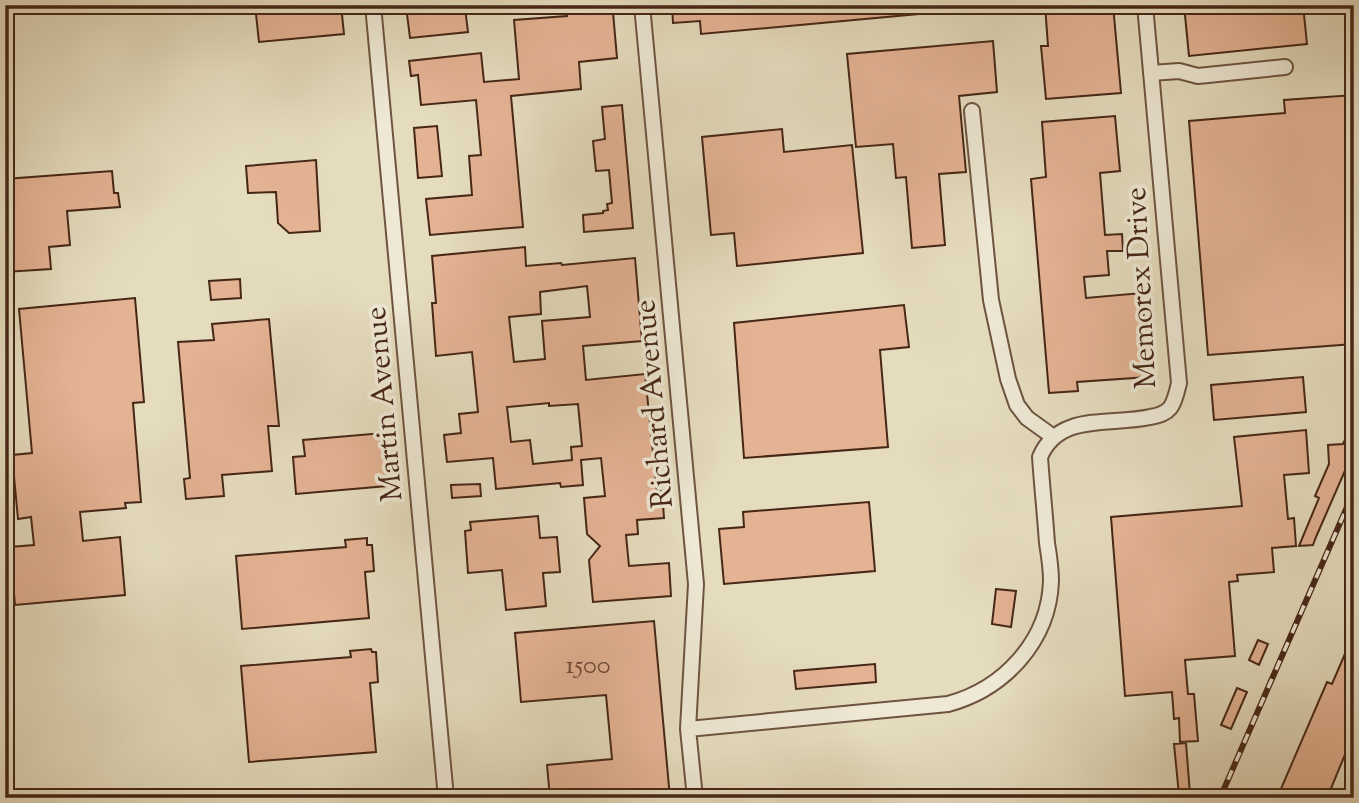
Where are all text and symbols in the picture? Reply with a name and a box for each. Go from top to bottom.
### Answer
street label: Memorex Drive [1116,186,1169,390]
street label: Richard Avenue [625,298,686,510]
street label: Martin Avenue [356,305,415,503]
house number: 1500 [565,648,611,685]

